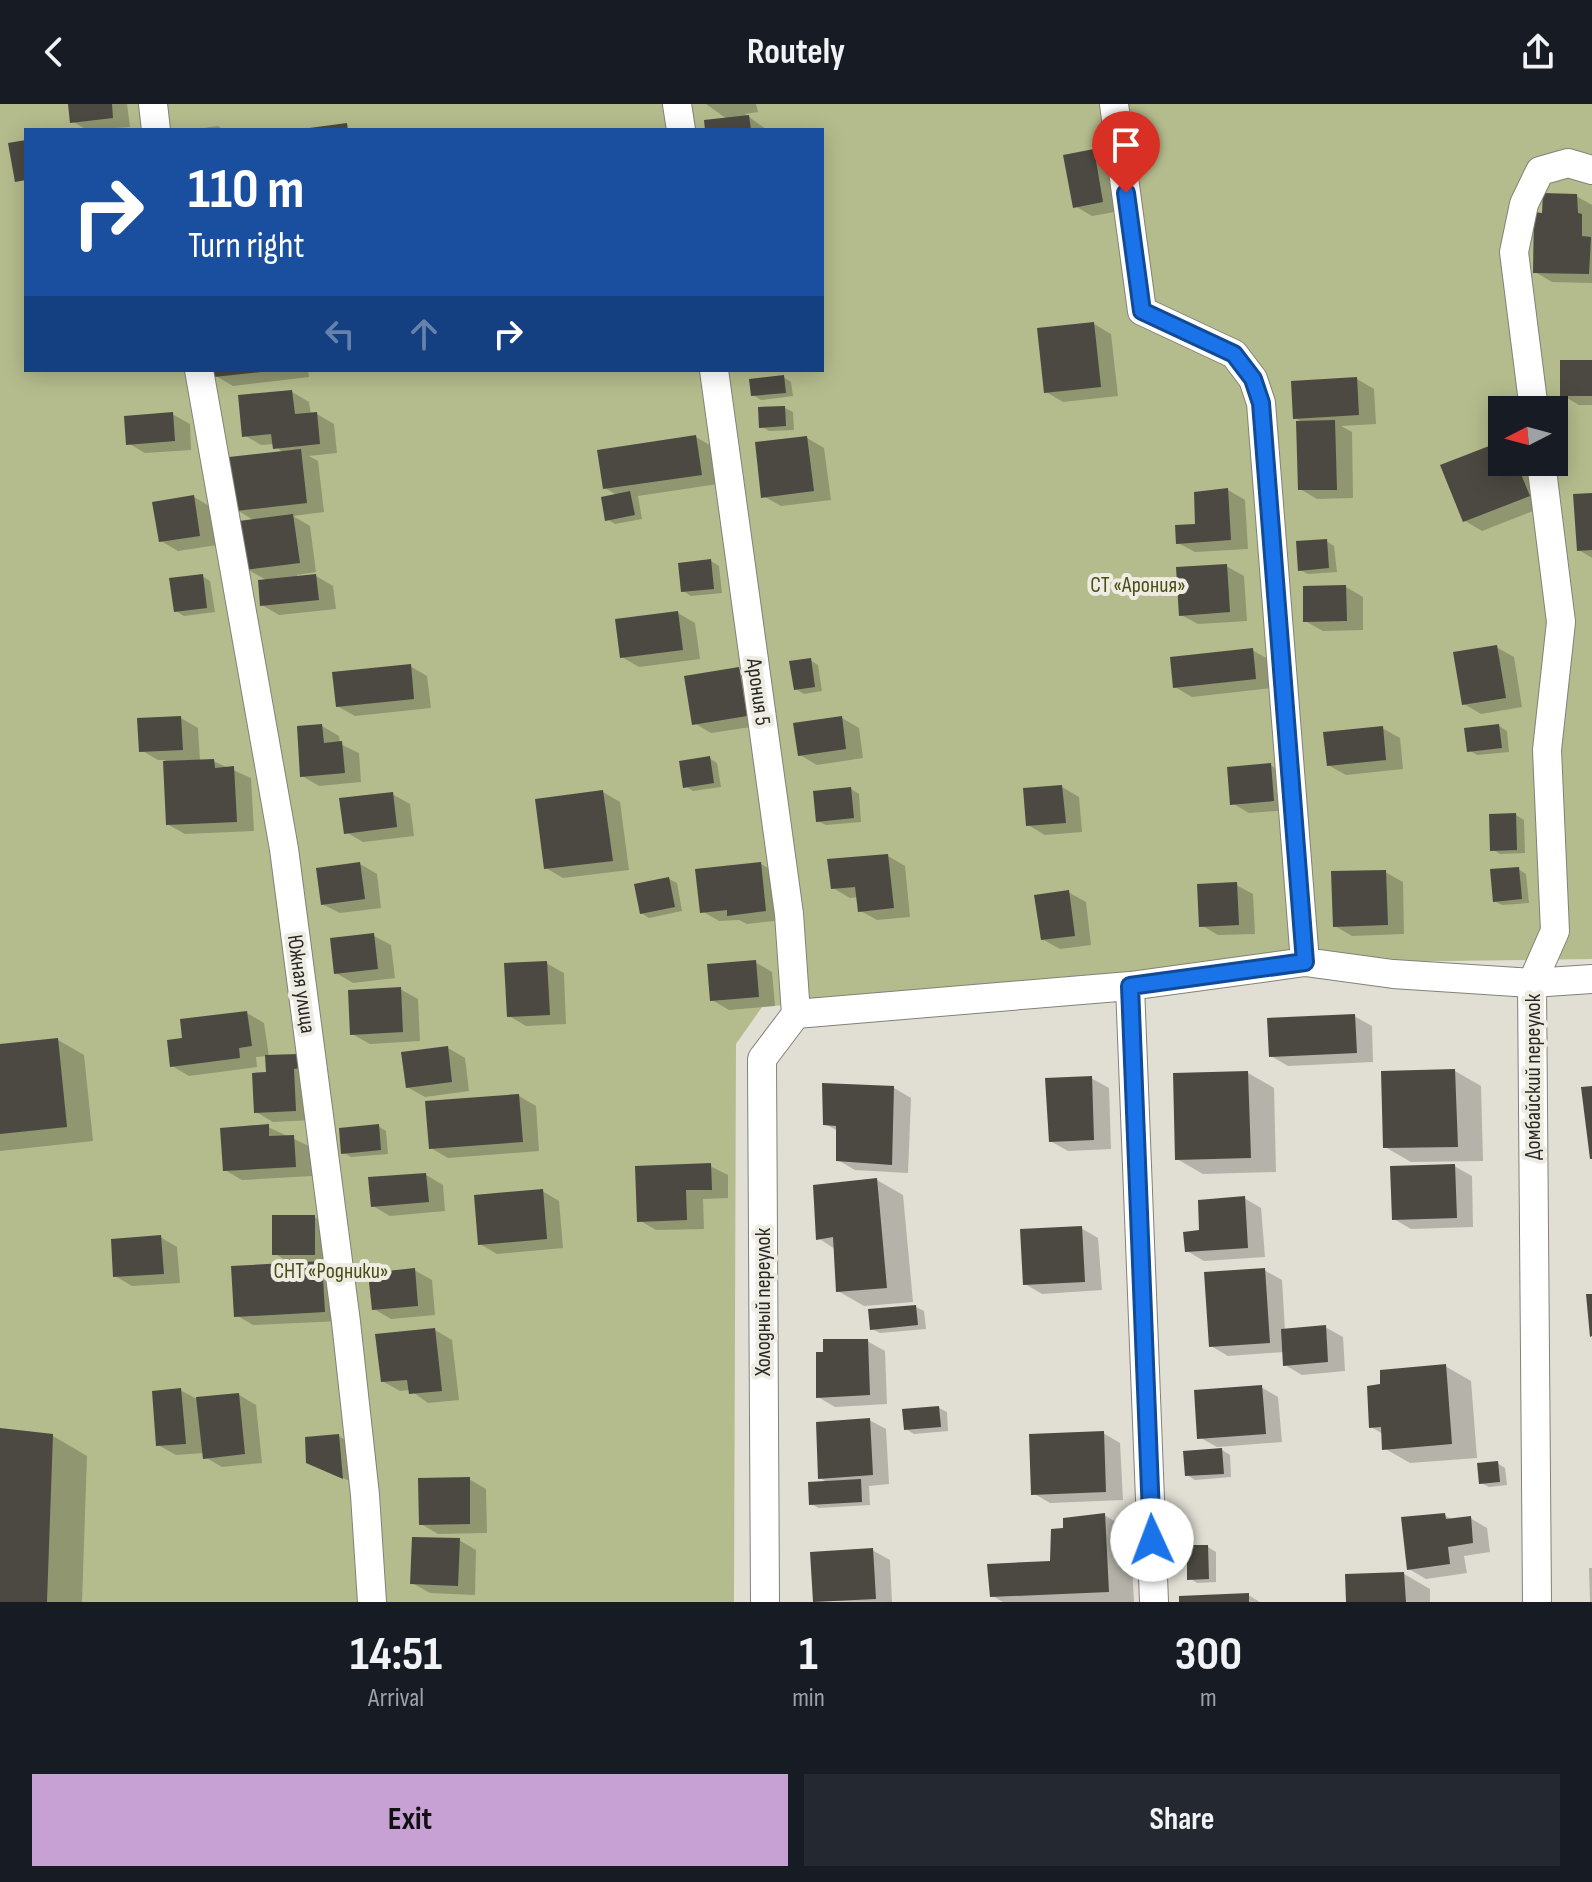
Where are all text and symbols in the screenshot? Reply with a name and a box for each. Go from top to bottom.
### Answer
icon: back [32,30,76,74]
icon: share [1516,30,1560,74]
text: Routely [747,31,845,74]
pin [1092,111,1160,193]
icon: arrive [1104,123,1148,167]
text: 110 m [188,157,304,224]
icon: right [56,160,160,264]
text: Turn right [188,225,305,268]
icon: left [318,312,362,356]
icon: ahead [402,312,446,356]
icon: right [486,312,530,356]
north arrow [1488,396,1568,476]
map controls [1488,396,1568,476]
park label: СТ «Арония» [1090,572,1186,599]
street label: Арония 5 [740,656,776,727]
street label: Южная улица [281,933,321,1035]
street label: Домбайский переулок [1520,993,1547,1160]
street label: Холодный переулок [750,1227,777,1377]
park label: СНТ «Родники» [273,1258,389,1285]
position arrow [1110,1498,1194,1582]
text: 14:51 [350,1626,442,1683]
text: 1 [799,1626,818,1683]
text: 300 [1175,1626,1242,1683]
text: Arrival [368,1683,424,1714]
text: min [792,1683,825,1714]
text: m [1200,1683,1217,1714]
button: Exit [32,1774,788,1866]
button: Share [804,1774,1560,1866]

